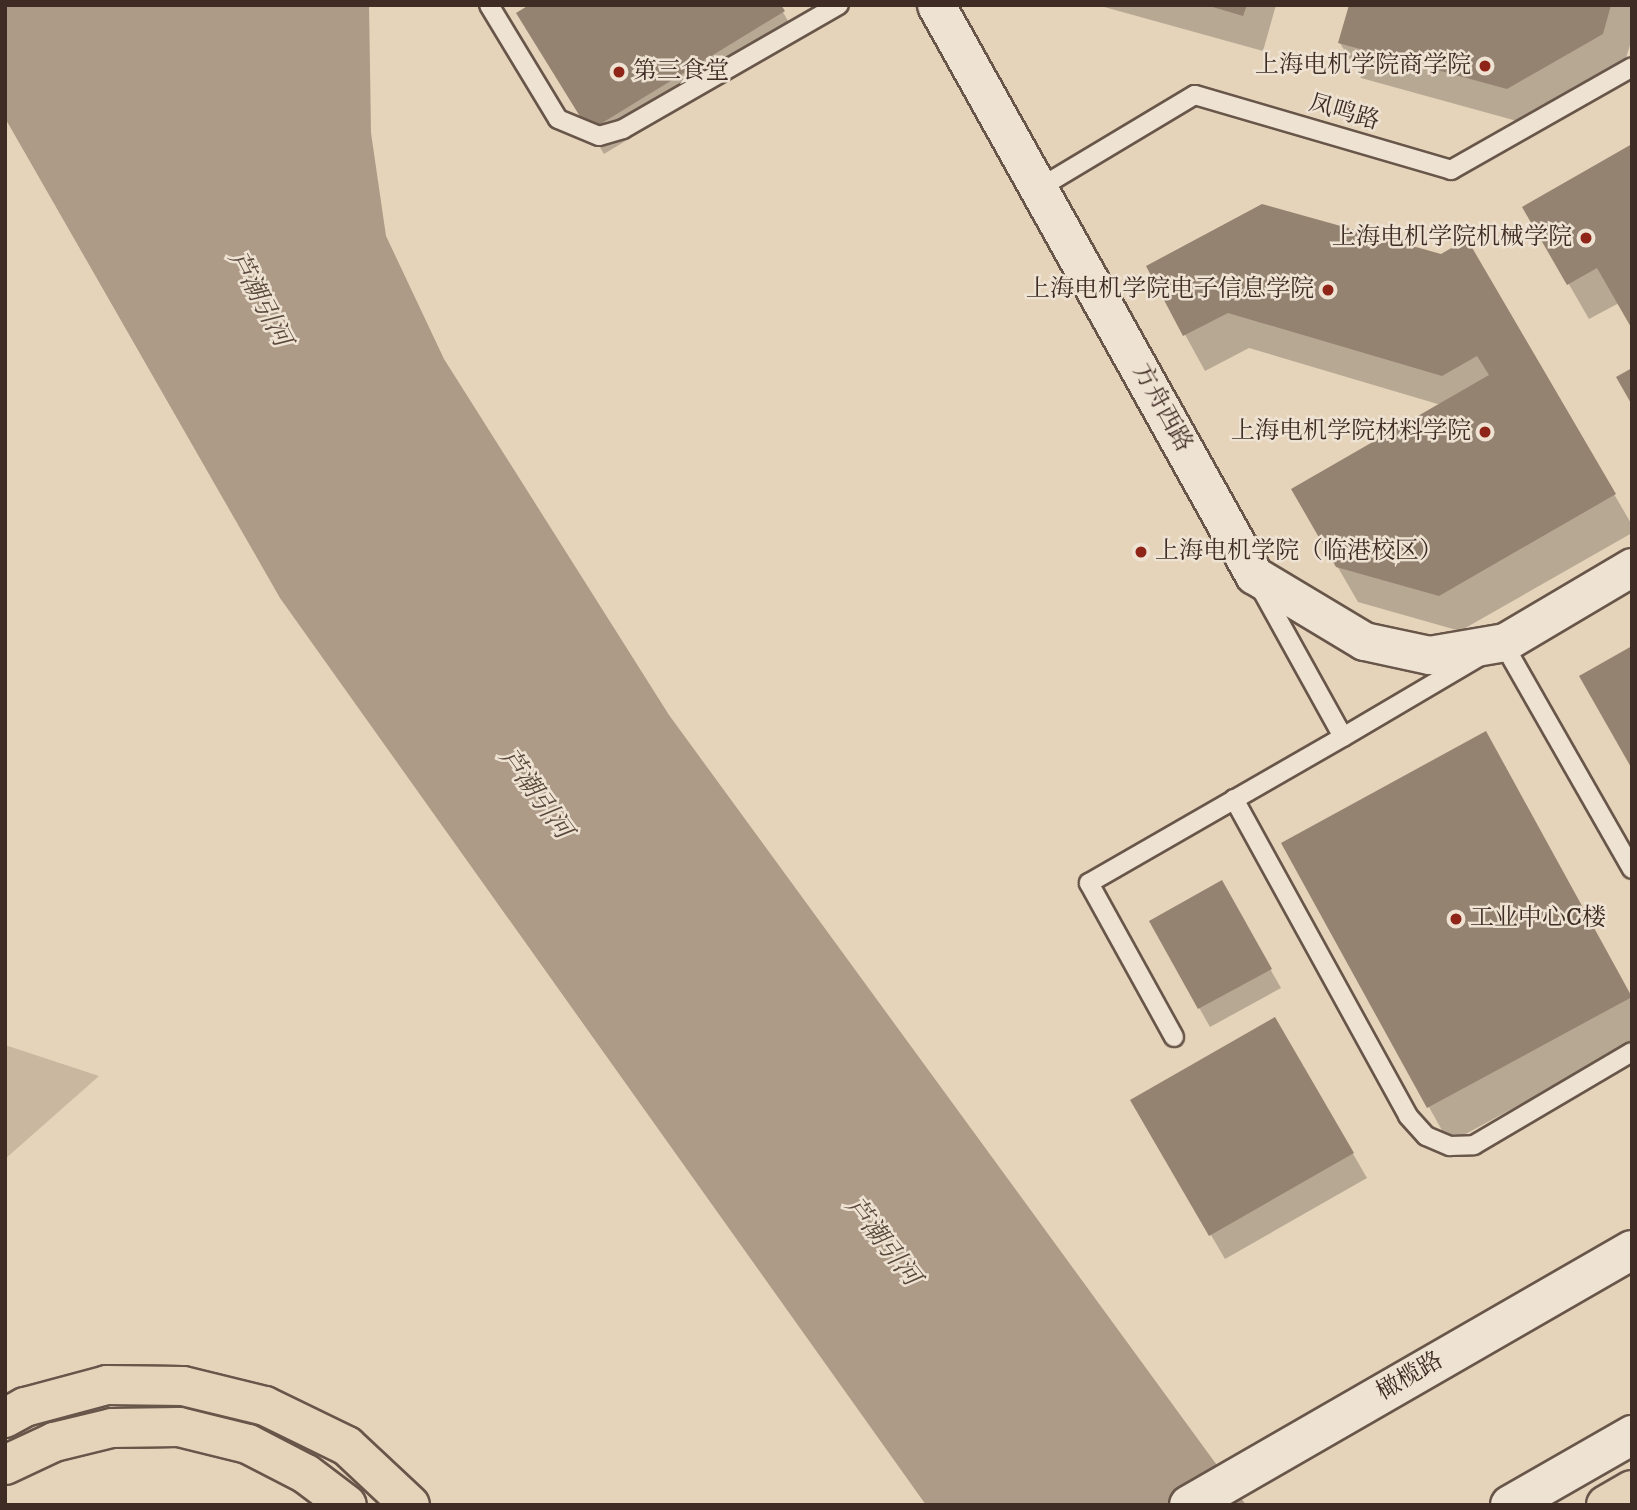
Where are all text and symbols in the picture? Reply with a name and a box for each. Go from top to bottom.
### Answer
place label: 上海电机学院商学院 [1255,52,1471,80]
place label: 第三食堂 [633,58,729,86]
marker: 上海电机学院商学院 [1477,58,1493,74]
marker: 第三食堂 [611,64,627,80]
street label: 凤鸣路 [1305,89,1383,137]
place label: 上海电机学院机械学院 [1332,224,1572,252]
marker: 上海电机学院机械学院 [1578,230,1594,246]
water label: 芦潮引河 [221,246,297,352]
place label: 上海电机学院电子信息学院 [1026,276,1314,304]
marker: 上海电机学院电子信息学院 [1320,282,1336,298]
street label: 方舟西路 [1126,359,1198,457]
place label: 上海电机学院材料学院 [1231,418,1471,446]
marker: 上海电机学院材料学院 [1477,424,1493,440]
place label: 上海电机学院（临港校区） [1155,538,1443,566]
marker: 上海电机学院（临港校区） [1133,544,1149,560]
water label: 芦潮引河 [492,743,578,845]
place label: 工业中心C楼 [1470,905,1606,933]
marker: 工业中心C楼 [1448,911,1464,927]
water label: 芦潮引河 [838,1191,926,1293]
street label: 橄榄路 [1372,1347,1448,1407]

